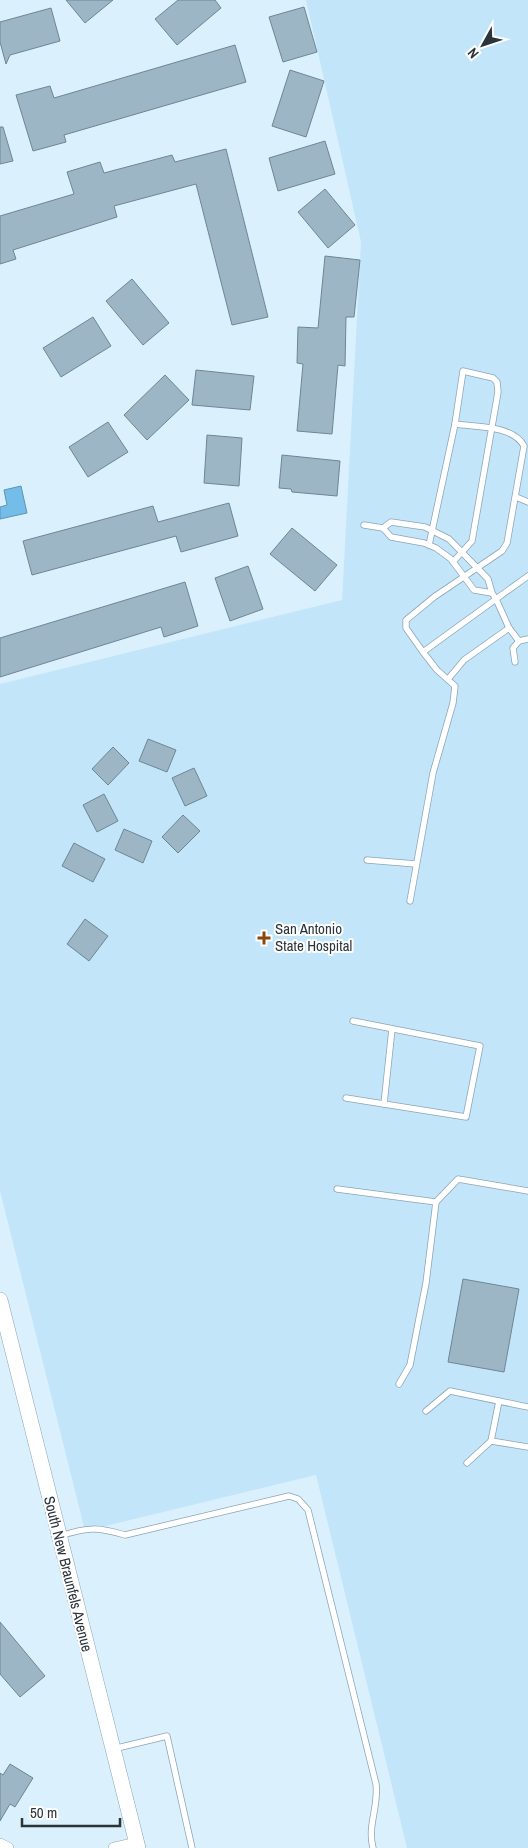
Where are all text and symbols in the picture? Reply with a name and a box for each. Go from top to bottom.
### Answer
north arrow [458,20,508,70]
text: N [463,44,483,62]
place label: San Antonio State Hospital [275,918,352,956]
marker: San Antonio State Hospital [257,931,271,945]
street label: South New Braunfels Avenue [39,1494,98,1654]
scale bar [22,1796,120,1828]
text: 50 m [30,1802,57,1823]

